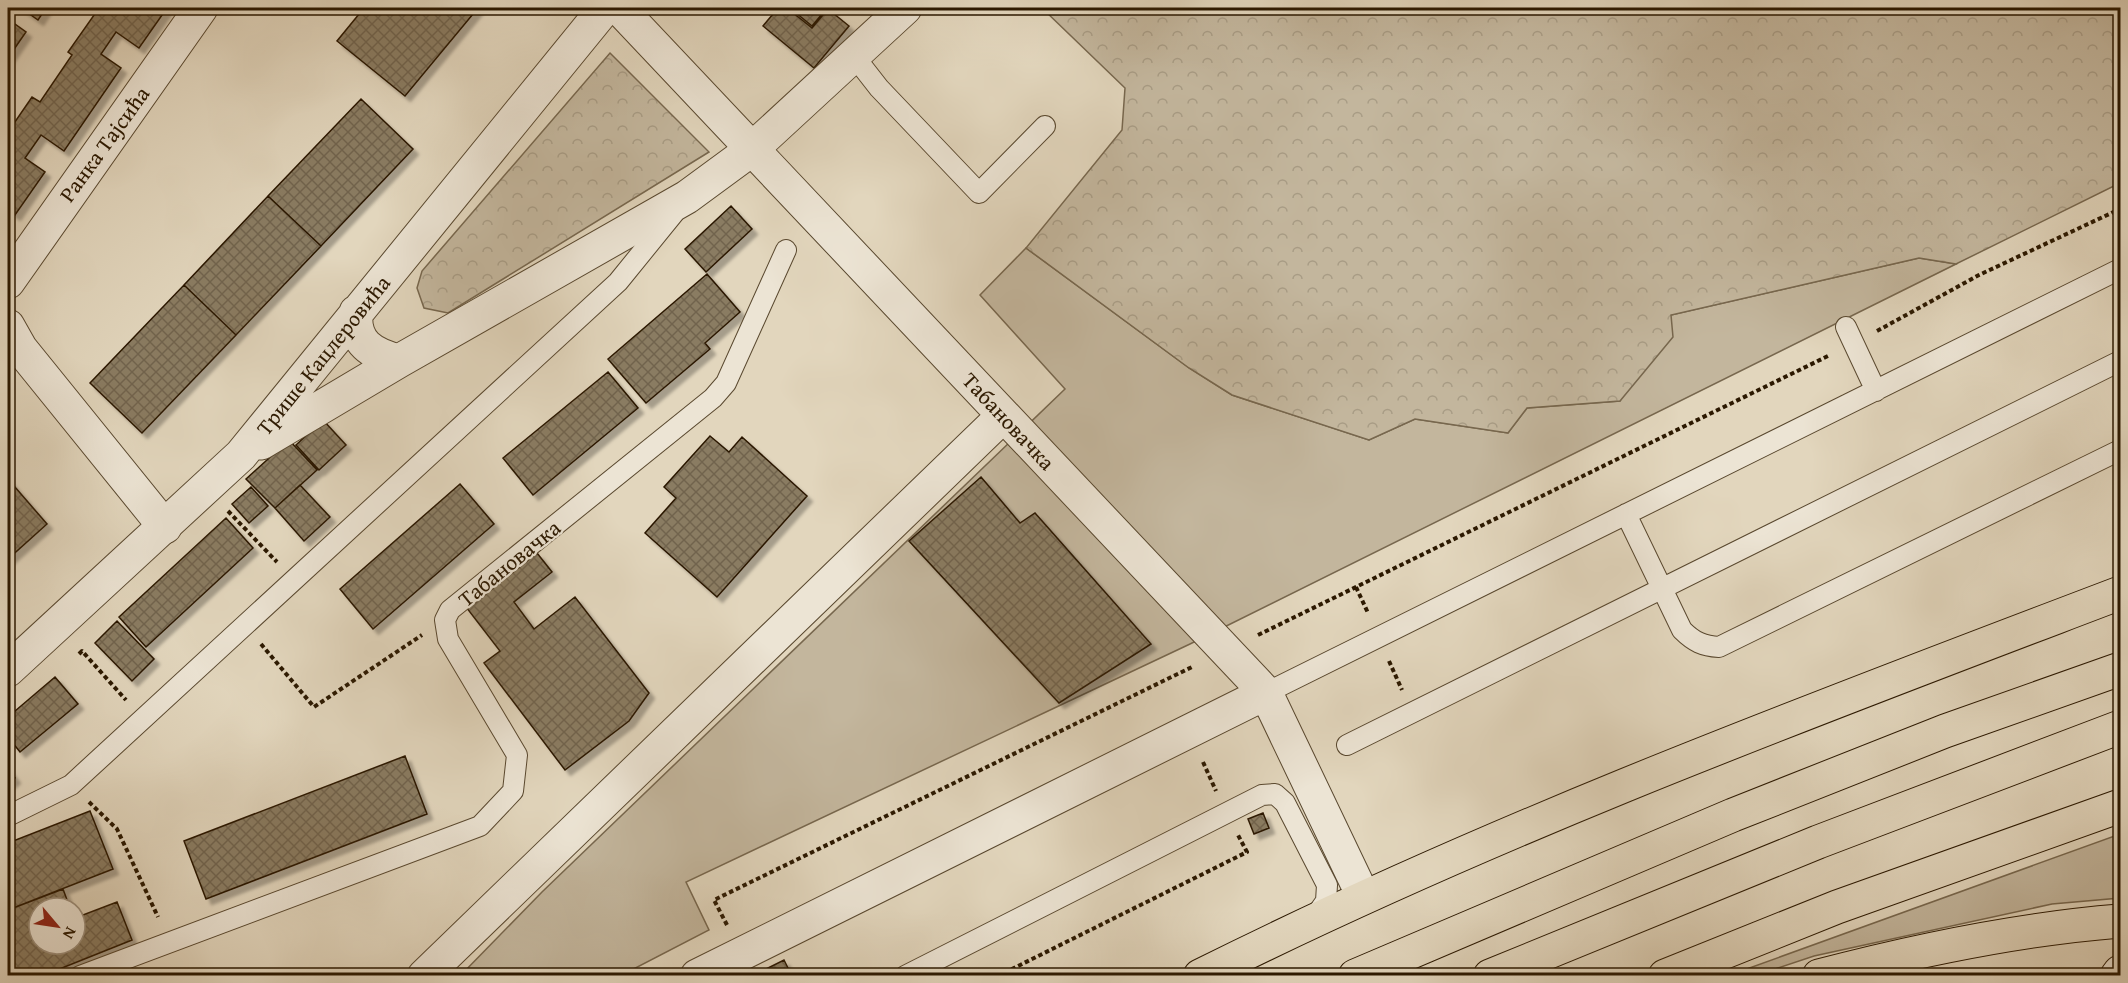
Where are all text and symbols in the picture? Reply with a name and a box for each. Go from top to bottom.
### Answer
street label: Ранка Тајсића [51,79,157,209]
street label: Трише Кацлеровића [248,268,398,442]
street label: Табановачка [955,365,1063,477]
street label: Табановачка [451,511,567,614]
north arrow [27,896,87,956]
text: N [57,923,83,944]

